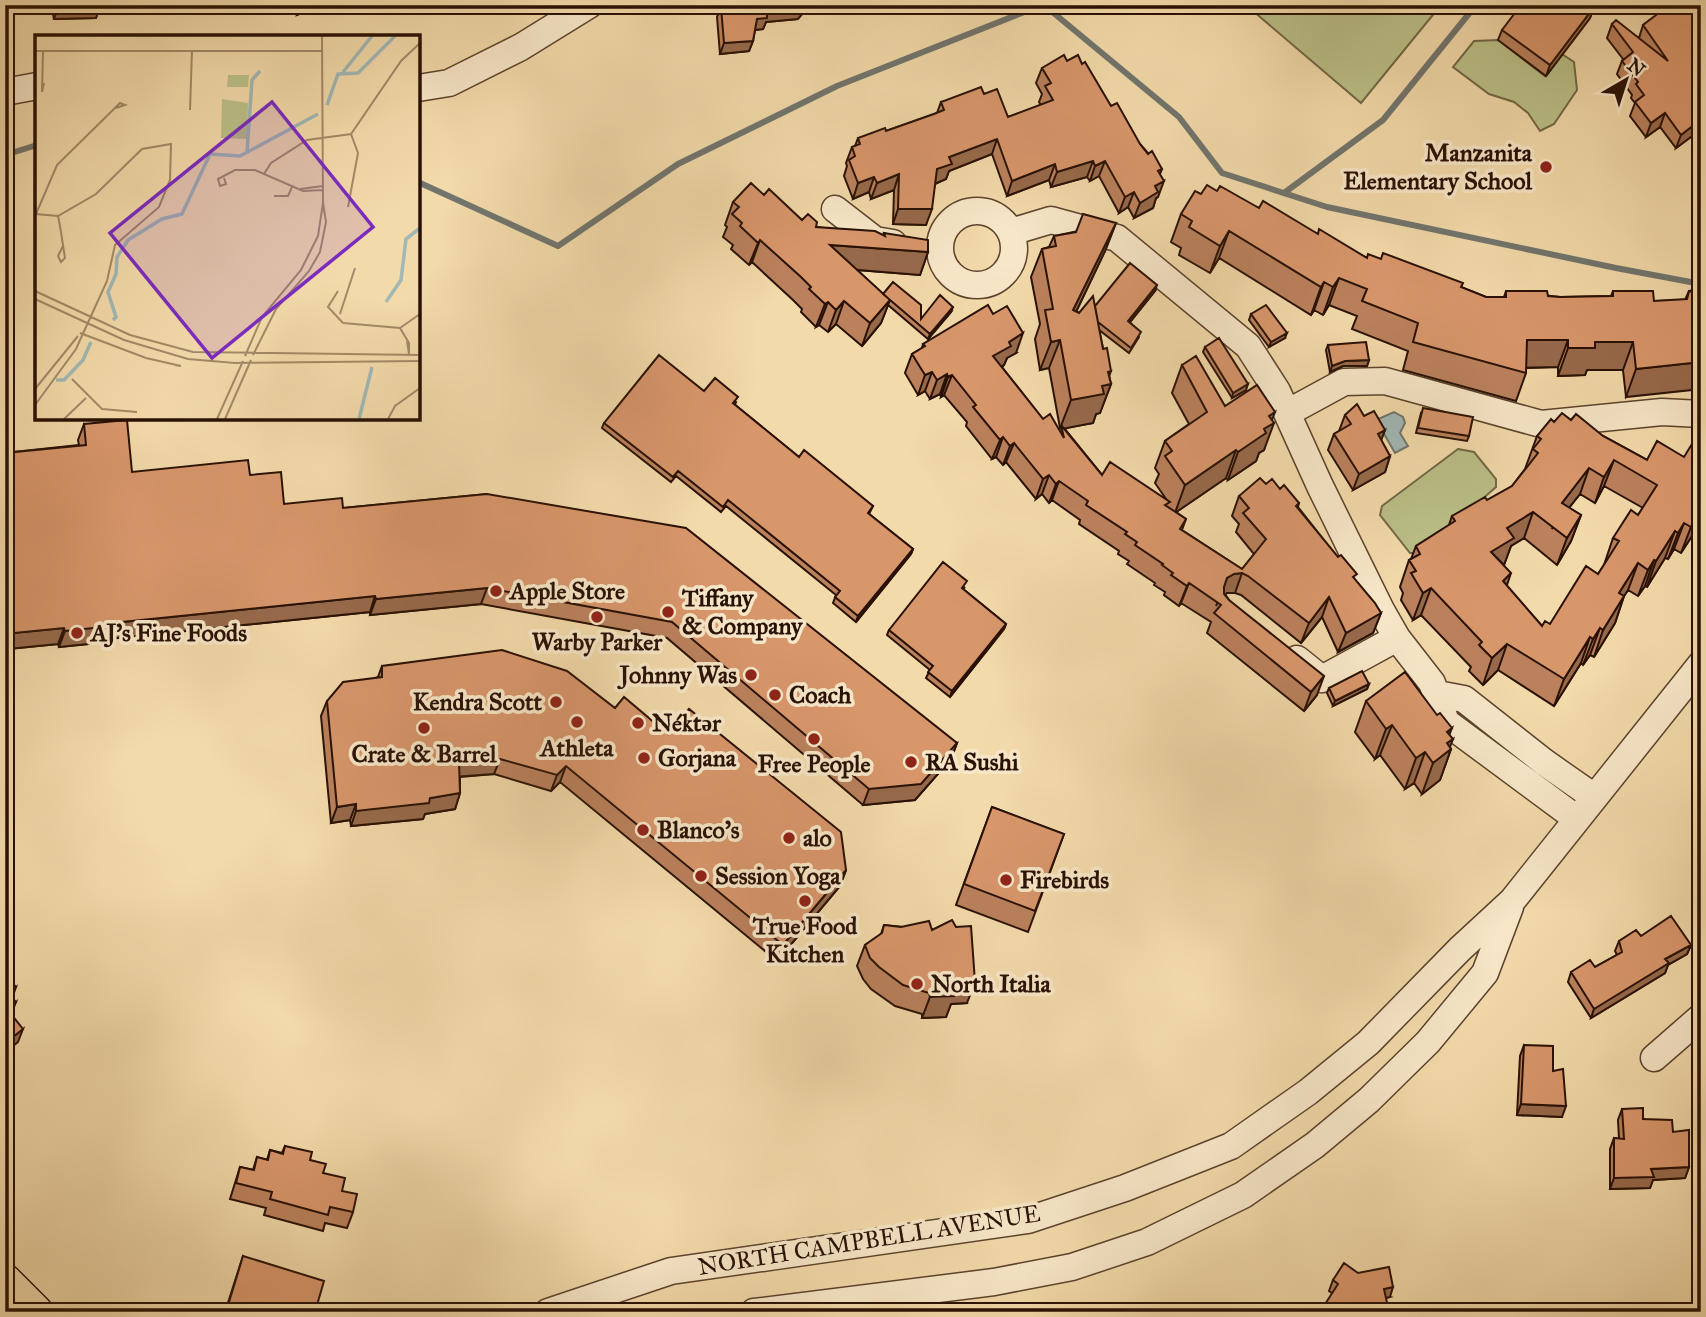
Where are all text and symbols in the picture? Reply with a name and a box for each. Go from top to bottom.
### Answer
inset map [35,35,420,420]
north arrow [1590,46,1660,116]
text: N [1623,53,1650,81]
place label: Manzanita Elementary School [1343,138,1533,196]
marker: Manzanita Elementary School [1538,159,1554,175]
place label: Apple Store [508,576,625,606]
marker: Apple Store [488,583,504,599]
place label: Tiffany & Company [681,583,804,641]
marker: Tiffany & Company [660,604,676,620]
marker: Warby Parker [589,609,605,625]
place label: AJ's Fine Foods [89,618,247,648]
marker: AJ's Fine Foods [69,625,85,641]
place label: Warby Parker [532,627,663,657]
place label: Johnny Was [617,660,737,690]
marker: Johnny Was [743,667,759,683]
place label: Coach [789,680,852,710]
place label: Kendra Scott [413,687,542,717]
marker: Coach [767,687,783,703]
marker: Kendra Scott [548,694,564,710]
place label: Néktər [652,708,722,738]
marker: Athleta [569,714,585,730]
marker: Néktər [630,715,646,731]
marker: Crate & Barrel [416,720,432,736]
marker: Free People [806,731,822,747]
place label: Athleta [539,733,614,763]
place label: Crate & Barrel [352,739,497,769]
place label: Gorjana [658,743,737,773]
place label: RA Sushi [925,747,1019,777]
place label: Free People [758,749,870,779]
marker: Gorjana [636,750,652,766]
marker: RA Sushi [903,754,919,770]
place label: Blanco's [657,815,740,845]
marker: Blanco's [635,822,651,838]
place label: alo [803,823,832,853]
marker: alo [781,830,797,846]
place label: Session Yoga [715,861,841,891]
place label: Firebirds [1020,865,1109,895]
marker: Session Yoga [693,868,709,884]
marker: Firebirds [998,872,1014,888]
marker: True Food Kitchen [797,893,813,909]
place label: True Food Kitchen [752,911,858,969]
place label: North Italia [931,969,1052,999]
marker: North Italia [909,976,925,992]
street label: NORTH CAMPBELL AVENUE [696,1198,1042,1282]

